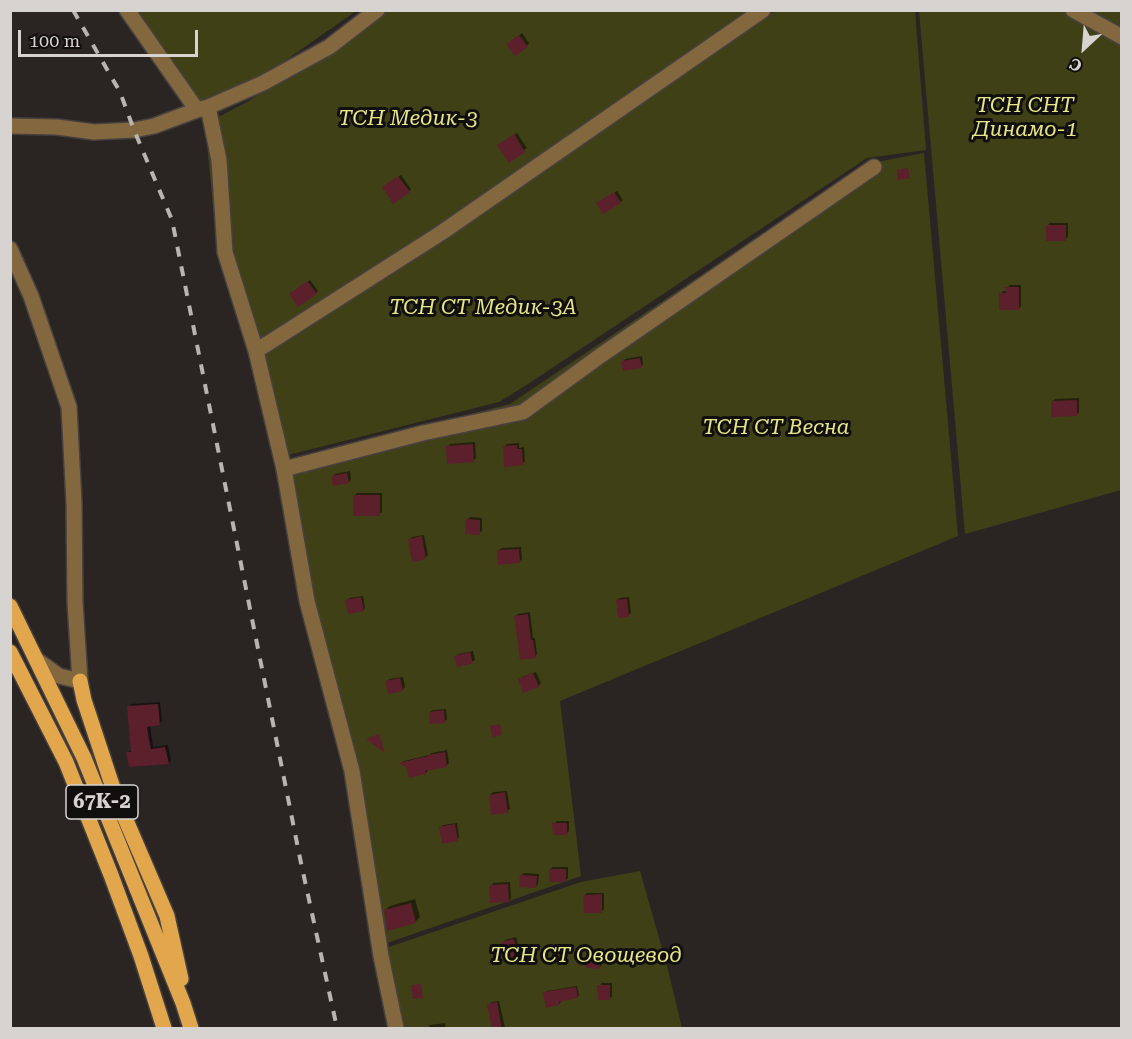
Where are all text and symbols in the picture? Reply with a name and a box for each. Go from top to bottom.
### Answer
scale bar [21,18,201,56]
north arrow [1054,18,1114,78]
text: 100 m [29,30,80,51]
text: С [1067,54,1085,76]
park label: ТСН СНТ Динамо-1 [973,93,1077,143]
park label: ТСН Медик-3 [338,106,478,132]
park label: ТСН СТ Медик-3А [389,295,577,321]
park label: ТСН СТ Весна [703,415,849,441]
road number: 67К-2 [66,785,138,819]
park label: ТСН СТ Овощевод [490,943,682,969]

